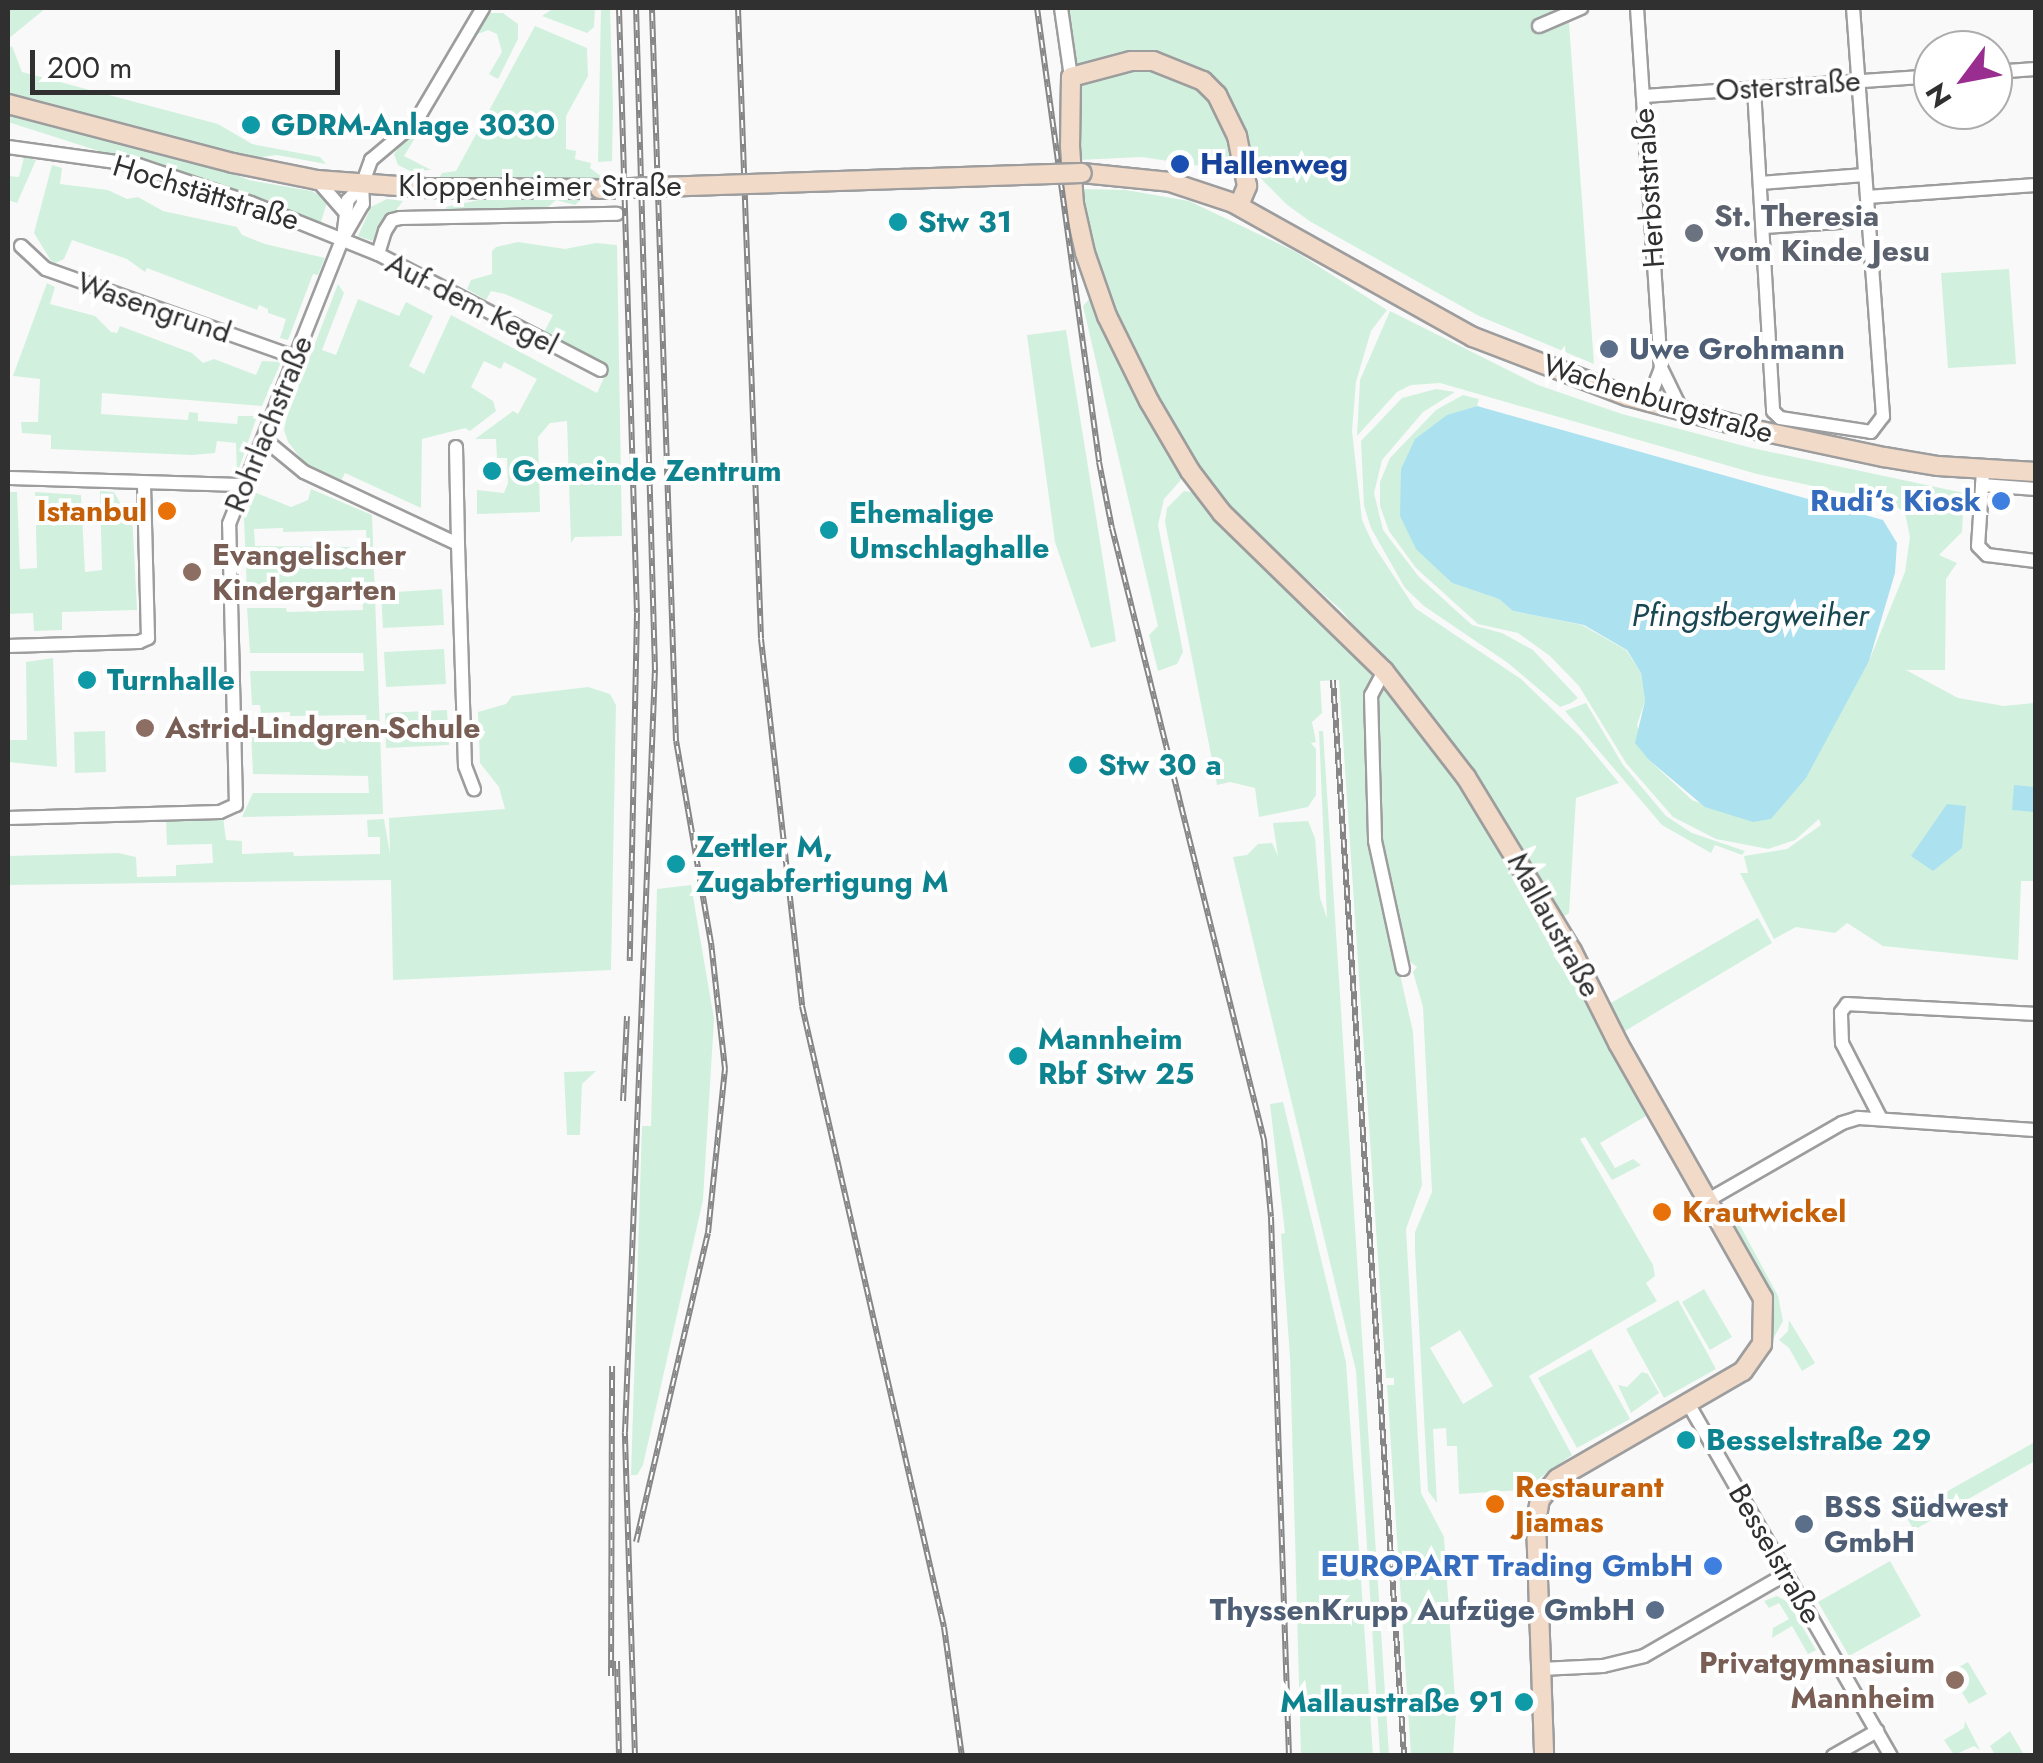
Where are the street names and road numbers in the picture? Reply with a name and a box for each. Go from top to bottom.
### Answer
street label: Osterstraße [1714,63,1862,109]
street label: Herbststraße [1625,107,1673,269]
street label: Hochstättstraße [109,148,303,238]
street label: Kloppenheimer Straße [398,168,682,204]
street label: Auf dem Kegel [380,245,564,363]
street label: Wasengrund [72,265,236,351]
street label: Rohrlachstraße [217,331,321,517]
street label: Wachenburgstraße [1539,347,1777,451]
street label: Mallaustraße [1500,847,1608,1003]
street label: Besselstraße [1721,1478,1829,1630]

